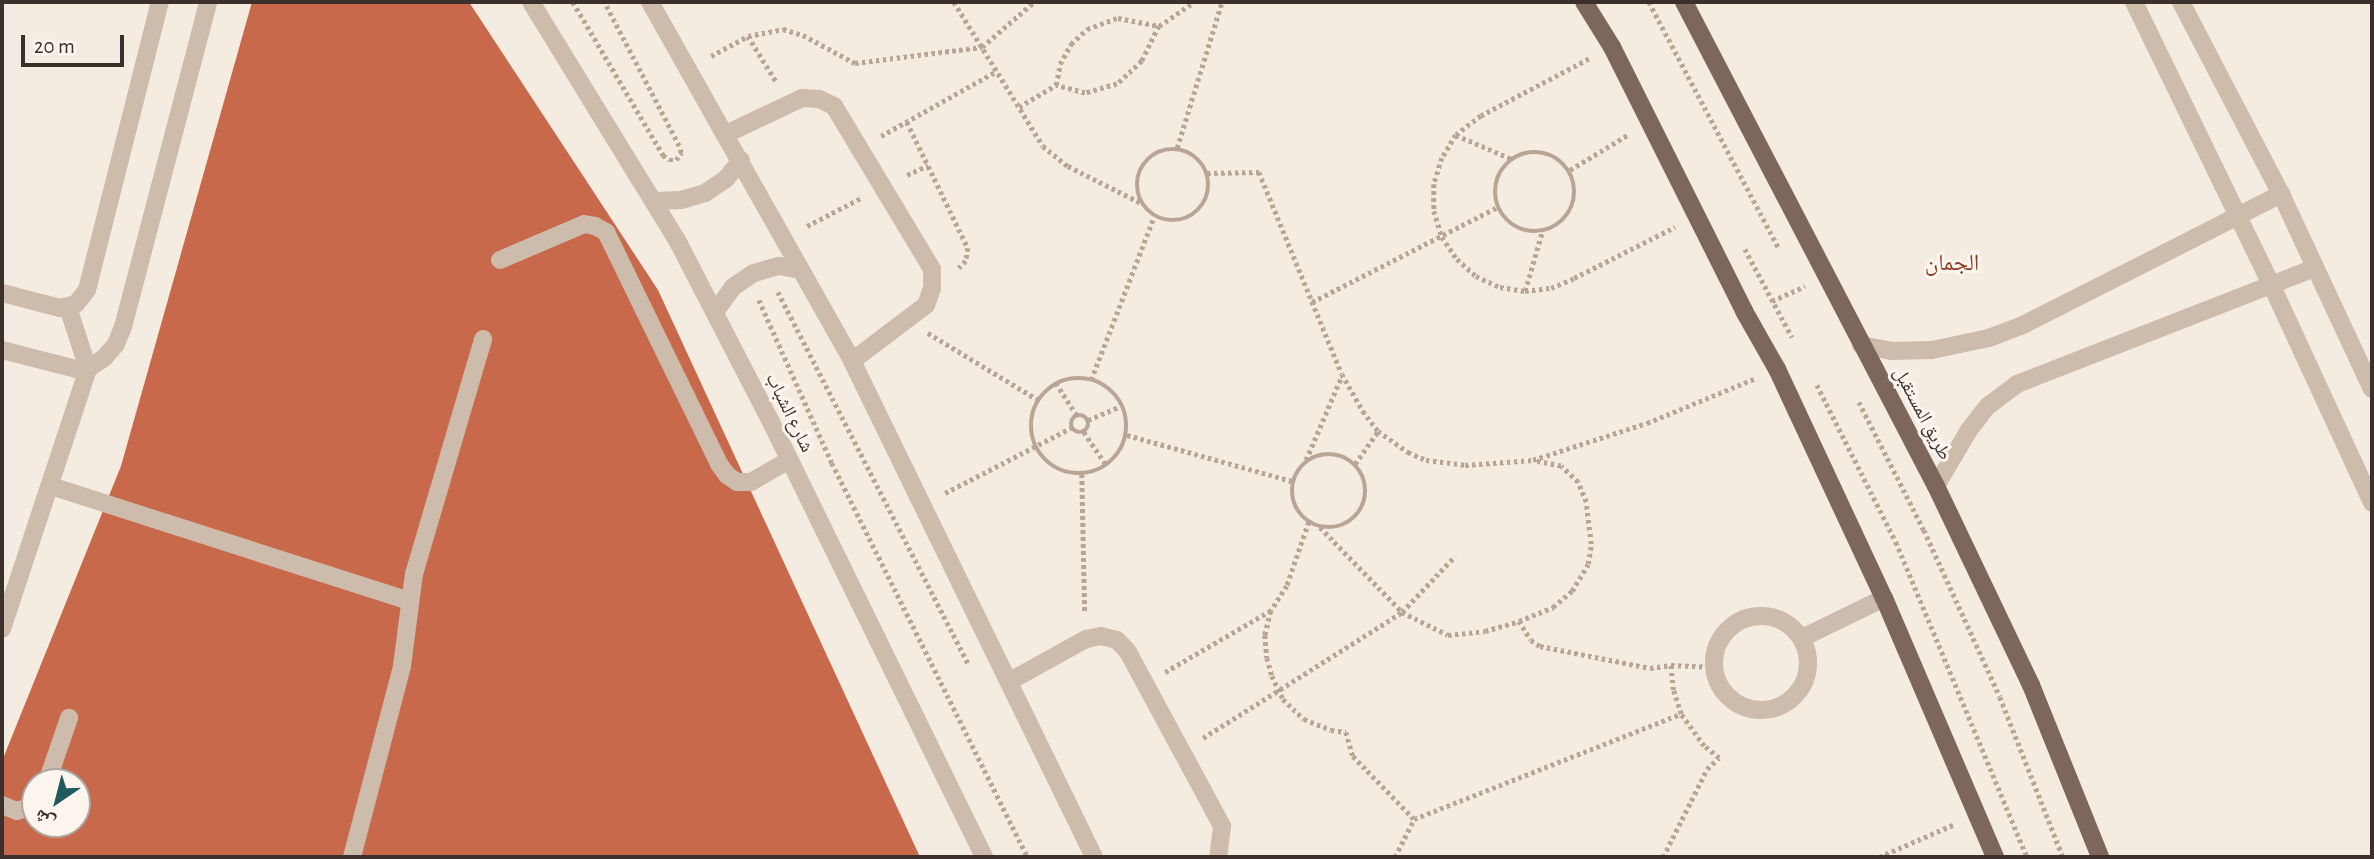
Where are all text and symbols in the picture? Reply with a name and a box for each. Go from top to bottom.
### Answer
scale bar [24,21,128,65]
text: 20 m [34,36,75,57]
district label: الجمان [1925,250,1979,278]
street label: طريق المستقبل [1888,364,1956,464]
street label: شارع الشباب [760,370,818,456]
north arrow [21,768,91,838]
text: ش [31,805,59,833]

